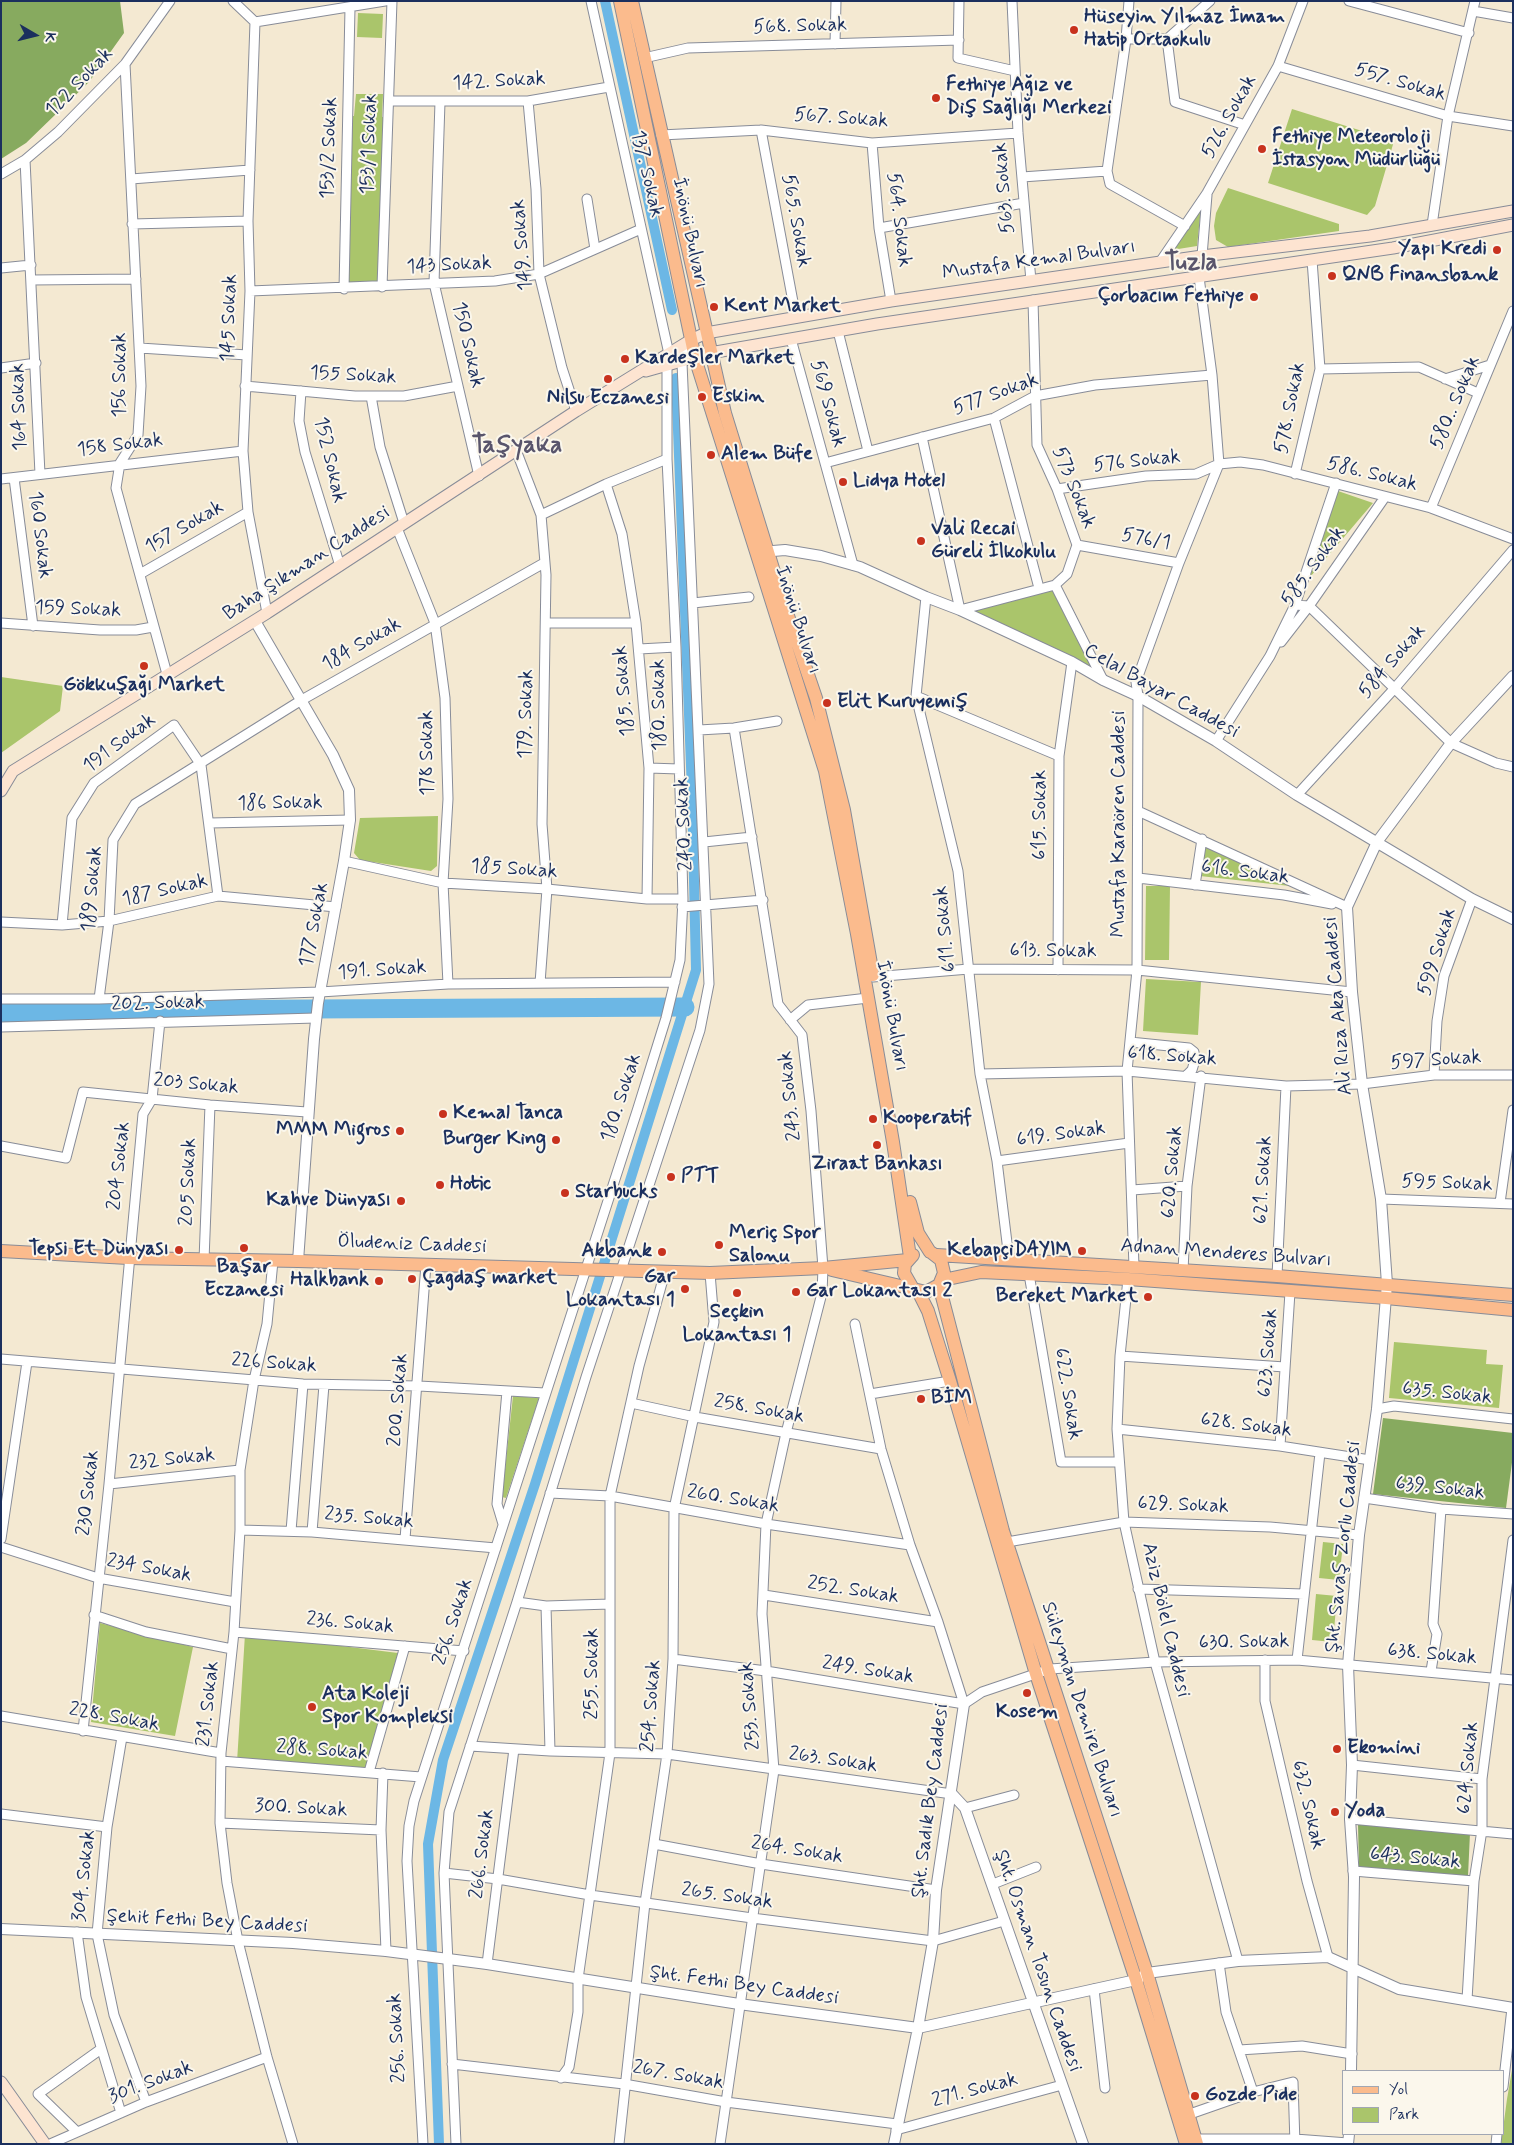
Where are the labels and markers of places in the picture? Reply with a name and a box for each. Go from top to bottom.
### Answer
place label: Hüseyin Yılmaz İmam Hatip Ortaokulu [1084,6,1285,53]
marker: Hüseyin Yılmaz İmam Hatip Ortaokulu [1068,24,1080,36]
place label: Fethiye Ağız ve Diş Sağlığı Merkezi [946,74,1112,121]
marker: Fethiye Ağız ve Diş Sağlığı Merkezi [930,92,942,104]
place label: Fethiye Meteoroloji İstasyon Müdürlüğü [1272,126,1440,173]
marker: Fethiye Meteoroloji İstasyon Müdürlüğü [1256,143,1268,155]
place label: Yapı Kredi [1398,238,1487,262]
marker: Yapı Kredi [1491,244,1503,256]
place label: QNB Finansbank [1342,264,1498,288]
marker: QNB Finansbank [1326,270,1338,282]
place label: Çorbacım Fethiye [1098,285,1244,309]
marker: Çorbacım Fethiye [1248,291,1260,303]
place label: Kent Market [724,295,841,319]
marker: Kent Market [708,301,720,313]
place label: Kardeşler Market [635,347,795,371]
marker: Kardeşler Market [619,353,631,365]
marker: Nilsu Eczanesi [602,373,614,385]
place label: Eskin [712,385,764,409]
place label: Nilsu Eczanesi [547,387,669,411]
marker: Eskin [696,391,708,403]
place label: Alem Büfe [721,443,813,467]
marker: Alem Büfe [705,449,717,461]
place label: Lidya Hotel [853,470,945,494]
marker: Lidya Hotel [837,476,849,488]
place label: Vali Recai Güreli İlkokulu [931,518,1056,565]
marker: Vali Recai Güreli İlkokulu [915,535,927,547]
marker: Gökkuşağı Market [138,660,150,672]
place label: Gökkuşağı Market [63,674,225,698]
place label: Elit Kuruyemiş [837,691,968,715]
marker: Elit Kuruyemiş [821,697,833,709]
place label: Kemal Tanca [453,1102,563,1126]
place label: Kooperatif [883,1107,972,1131]
marker: Kemal Tanca [437,1108,449,1120]
marker: Kooperatif [867,1113,879,1125]
place label: MMM Migros [276,1119,390,1143]
marker: MMM Migros [394,1125,406,1137]
place label: Burger King [443,1128,546,1152]
marker: Burger King [550,1134,562,1146]
marker: Ziraat Bankası [871,1139,883,1151]
place label: Ziraat Bankası [811,1153,943,1177]
place label: PTT [681,1165,719,1189]
marker: PTT [665,1171,677,1183]
place label: Hotic [450,1173,491,1197]
marker: Hotic [434,1179,446,1191]
place label: Starbucks [575,1181,657,1205]
marker: Starbucks [559,1187,571,1199]
place label: Kahve Dünyası [266,1189,391,1213]
marker: Kahve Dünyası [395,1195,407,1207]
place label: Meriç Spor Salonu [729,1222,821,1269]
place label: Tepsi Et Dünyası [29,1238,169,1262]
marker: Meriç Spor Salonu [713,1239,725,1251]
place label: KebapçiDAYIM [947,1239,1072,1263]
place label: Akbank [582,1240,652,1264]
marker: Başar Eczanesi [238,1242,250,1254]
marker: Tepsi Et Dünyası [173,1244,185,1256]
marker: KebapçiDAYIM [1076,1245,1088,1257]
marker: Akbank [656,1246,668,1258]
place label: Başar Eczanesi [204,1256,284,1303]
place label: Gar Lokantası 1 [566,1266,675,1313]
place label: Çagdaş market [422,1267,557,1291]
place label: Halkbank [290,1269,369,1293]
marker: Çagdaş market [406,1273,418,1285]
marker: Halkbank [373,1275,385,1287]
place label: Gar Lokantası 2 [806,1280,952,1304]
marker: Gar Lokantası 1 [679,1283,691,1295]
place label: Bereket Market [996,1285,1138,1309]
marker: Gar Lokantası 2 [790,1286,802,1298]
marker: Seçkin Lokantası 1 [731,1287,743,1299]
marker: Bereket Market [1142,1291,1154,1303]
place label: Seçkin Lokantası 1 [682,1301,792,1348]
place label: BİM [931,1387,972,1411]
marker: BİM [915,1393,927,1405]
place label: Ata Koleji Spor Kompleksi [322,1683,453,1730]
marker: Kosem [1021,1687,1033,1699]
marker: Ata Koleji Spor Kompleksi [306,1701,318,1713]
place label: Kosem [996,1701,1058,1725]
place label: Ekomini [1347,1737,1420,1761]
marker: Ekomini [1331,1743,1343,1755]
place label: Yoda [1345,1800,1385,1824]
marker: Yoda [1329,1806,1341,1818]
place label: Gozde Pide [1205,2084,1297,2108]
marker: Gozde Pide [1189,2090,1201,2102]

